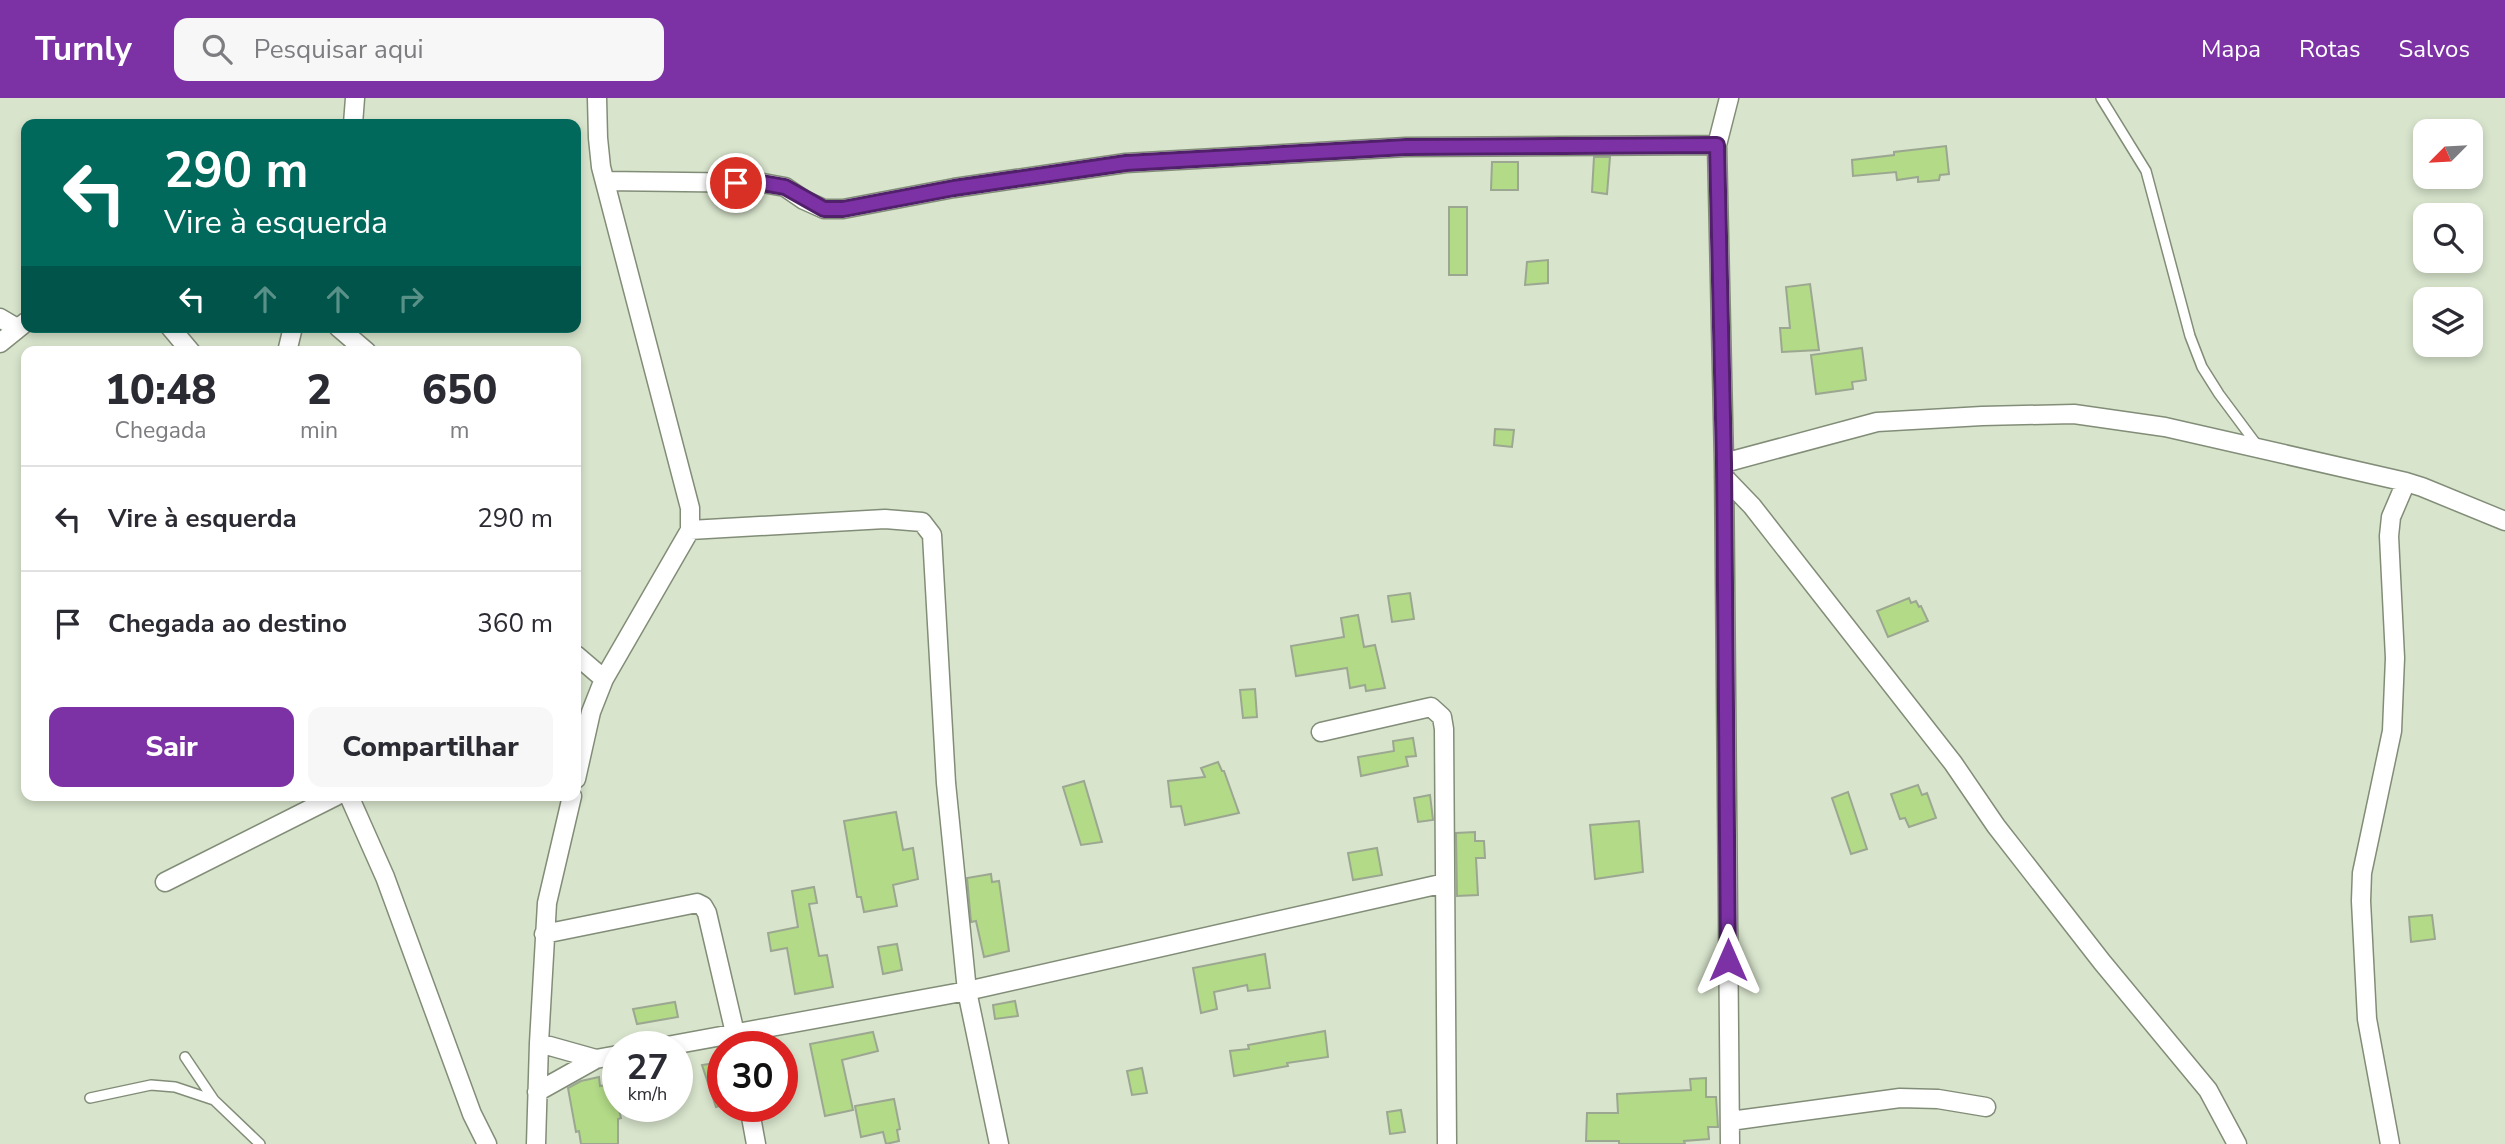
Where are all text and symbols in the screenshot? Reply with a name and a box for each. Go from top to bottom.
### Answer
search box [174,18,664,81]
text: Turnly [35,27,132,72]
icon: search [198,30,236,68]
text: Pesquisar aqui [254,32,424,67]
text: Mapa [2201,33,2261,65]
text: Rotas [2299,33,2361,65]
text: Salvos [2399,33,2470,65]
north arrow [2413,119,2483,189]
map controls [2413,119,2483,357]
text: 290 m [164,137,308,204]
icon: left [49,147,140,238]
pin [706,153,766,213]
icon: arrive [717,164,755,202]
text: Vire à esquerda [164,201,388,244]
button: search [2413,203,2483,273]
icon: left [173,280,211,318]
icon: ahead [246,280,284,318]
icon: ahead [319,280,357,318]
icon: right [392,280,430,318]
button: layers [2413,287,2483,357]
text: 10:48 [105,362,216,419]
text: 2 [306,362,332,419]
text: 650 [422,362,497,419]
text: Chegada [114,415,207,446]
text: min [300,415,338,446]
text: m [450,415,469,446]
icon: left [49,500,87,538]
text: Vire à esquerda [108,501,297,536]
text: 290 m [477,501,553,536]
icon: arrive [49,605,87,643]
text: Chegada ao destino [108,606,347,641]
text: 360 m [477,606,553,641]
button: Sair [49,707,294,787]
button: Compartilhar [308,707,553,787]
position arrow [1691,923,1765,997]
speed limit sign: 30 [707,1031,798,1122]
text: 27 [626,1044,669,1091]
text: km/h [628,1082,667,1106]

